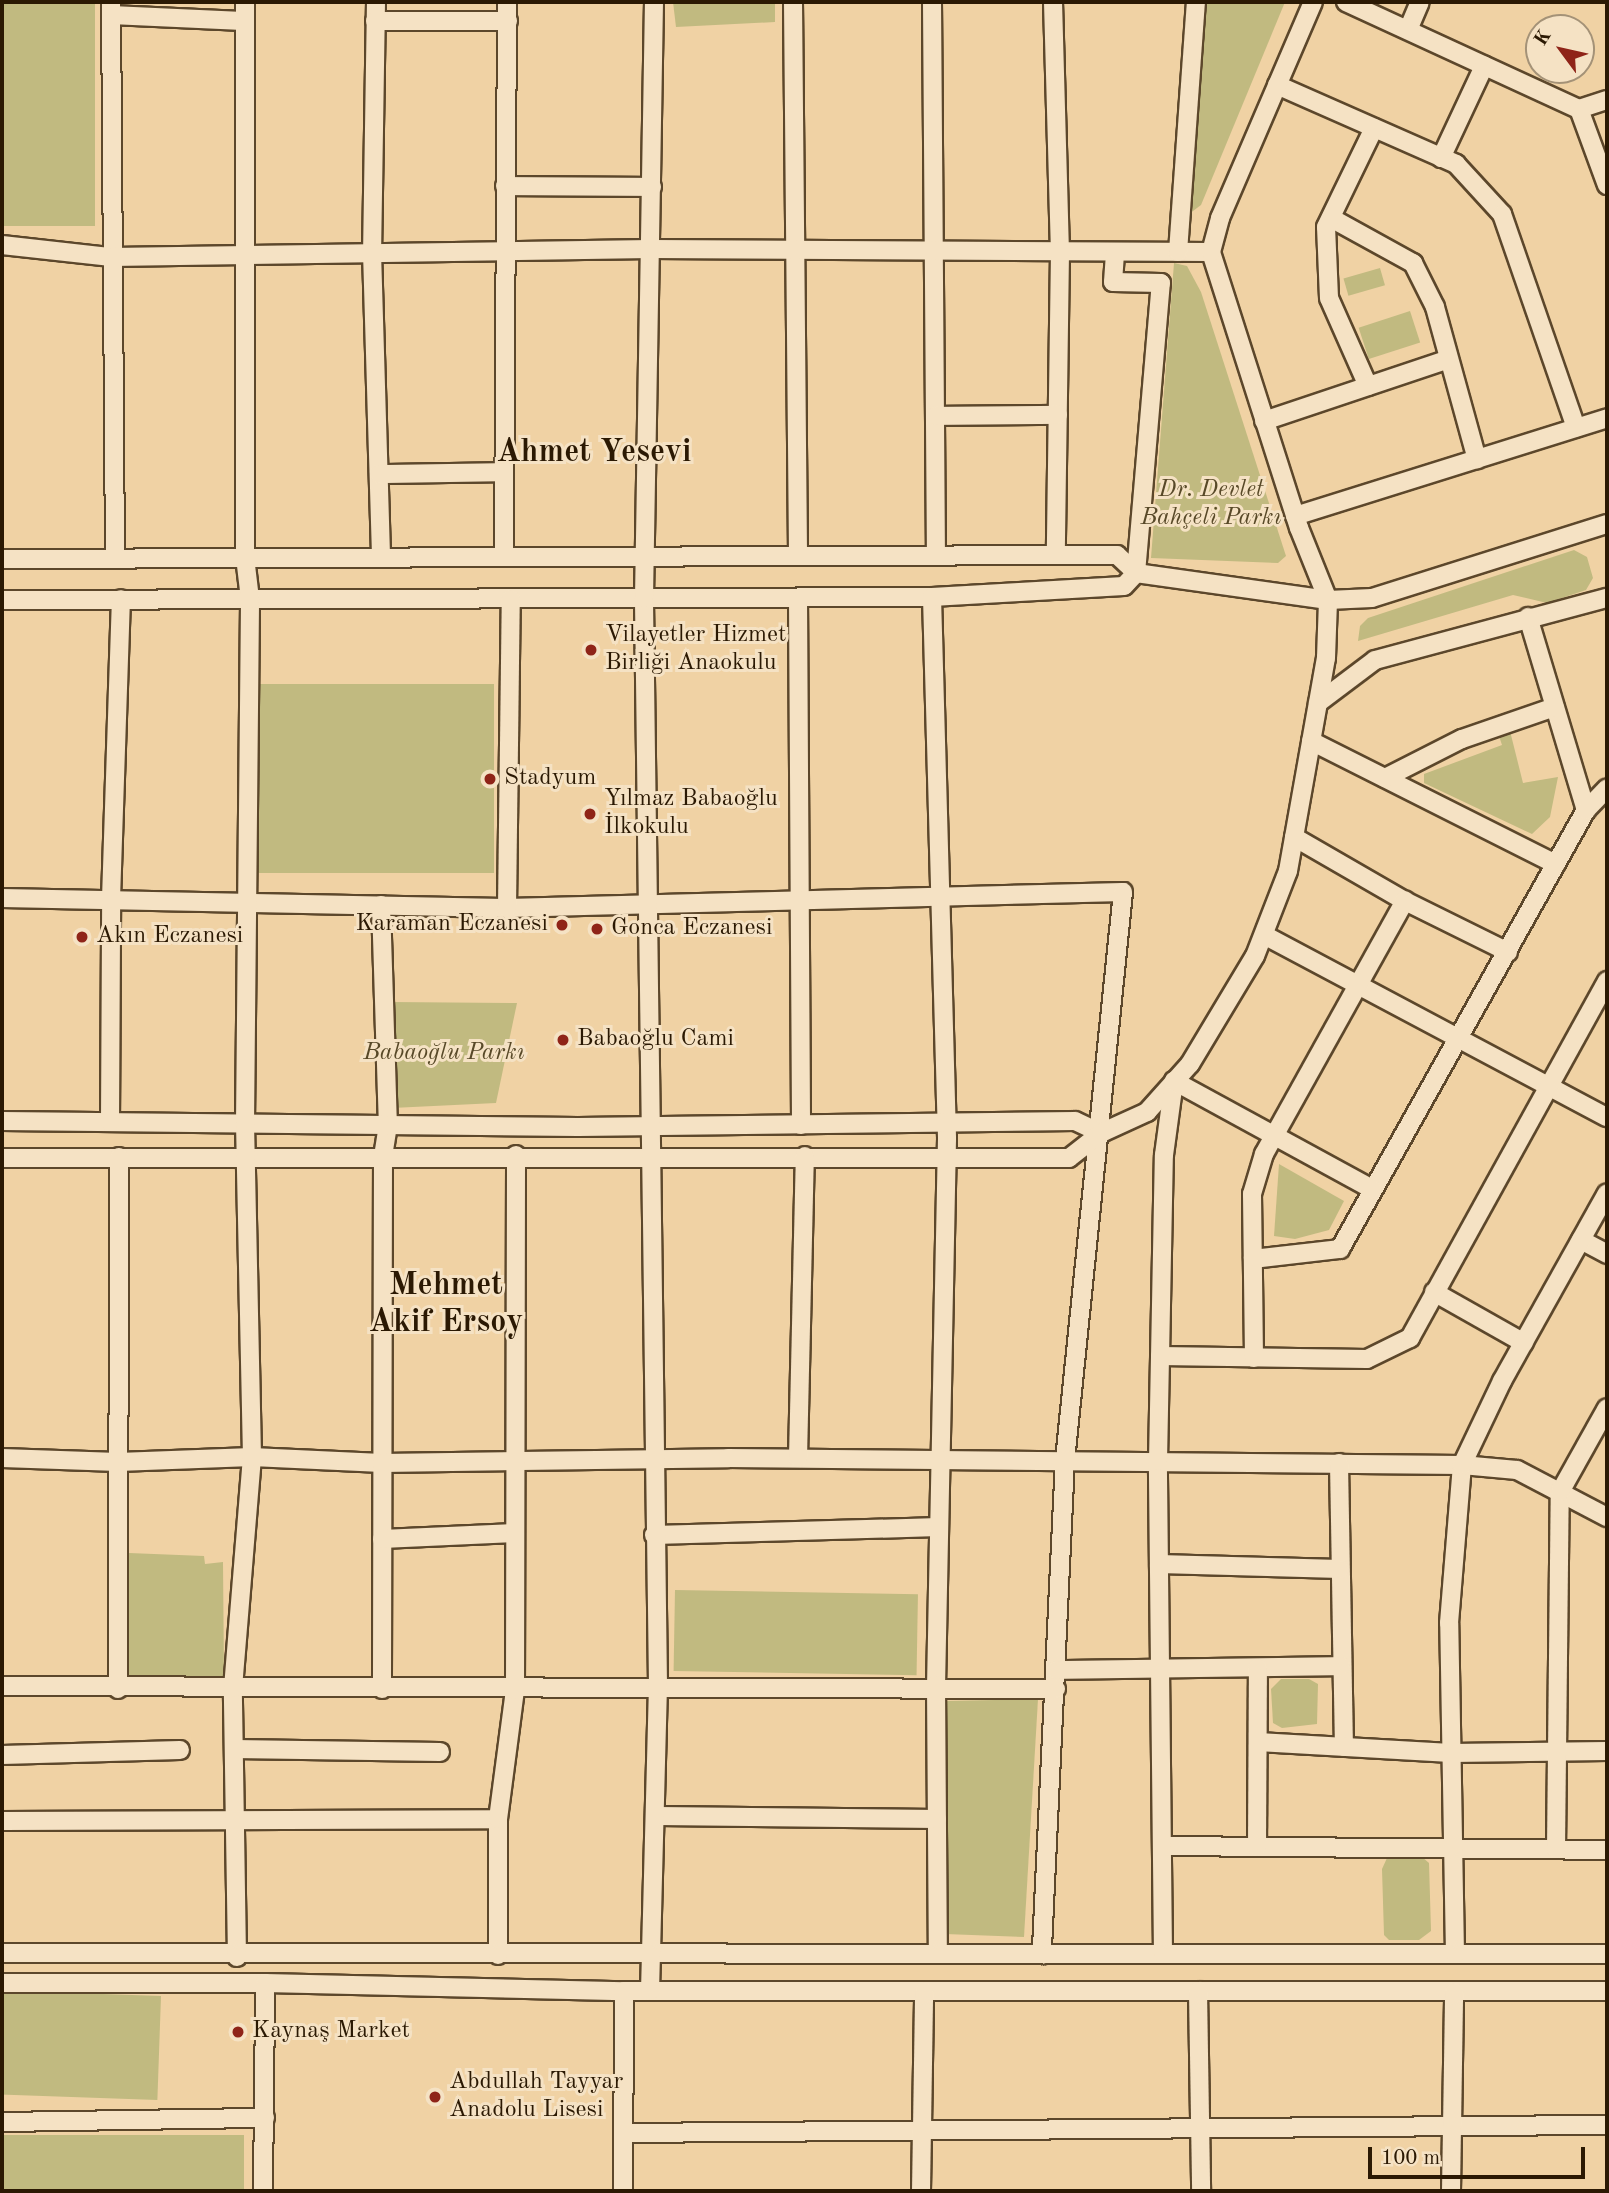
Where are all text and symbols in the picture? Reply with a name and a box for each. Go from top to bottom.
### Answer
north arrow [1525,14,1595,84]
text: K [1532,27,1556,50]
district label: Ahmet Yesevi [496,434,692,472]
park label: Dr. Devlet Bahçeli Parkı [1140,477,1282,533]
place label: Vilayetler Hizmet Birliği Anaokulu [605,622,786,678]
marker: Vilayetler Hizmet Birliği Anaokulu [583,642,599,658]
place label: Stadyum [504,765,596,793]
marker: Stadyum [482,771,498,787]
place label: Yılmaz Babaoğlu İlkokulu [604,786,778,842]
marker: Yılmaz Babaoğlu İlkokulu [582,806,598,822]
place label: Karaman Eczanesi [355,911,548,939]
place label: Gonca Eczanesi [611,915,773,943]
marker: Karaman Eczanesi [554,917,570,933]
marker: Gonca Eczanesi [589,921,605,937]
place label: Akın Eczanesi [96,923,243,951]
marker: Akın Eczanesi [74,929,90,945]
place label: Babaoğlu Cami [577,1026,734,1054]
marker: Babaoğlu Cami [555,1032,571,1048]
park label: Babaoğlu Parkı [363,1040,525,1068]
district label: Mehmet Akif Ersoy [369,1268,523,1343]
place label: Kaynaş Market [252,2018,410,2046]
marker: Kaynaş Market [230,2024,246,2040]
place label: Abdullah Tayyar Anadolu Lisesi [449,2069,623,2125]
marker: Abdullah Tayyar Anadolu Lisesi [427,2089,443,2105]
scale bar [1371,2134,1588,2178]
text: 100 m [1381,2148,1440,2169]

